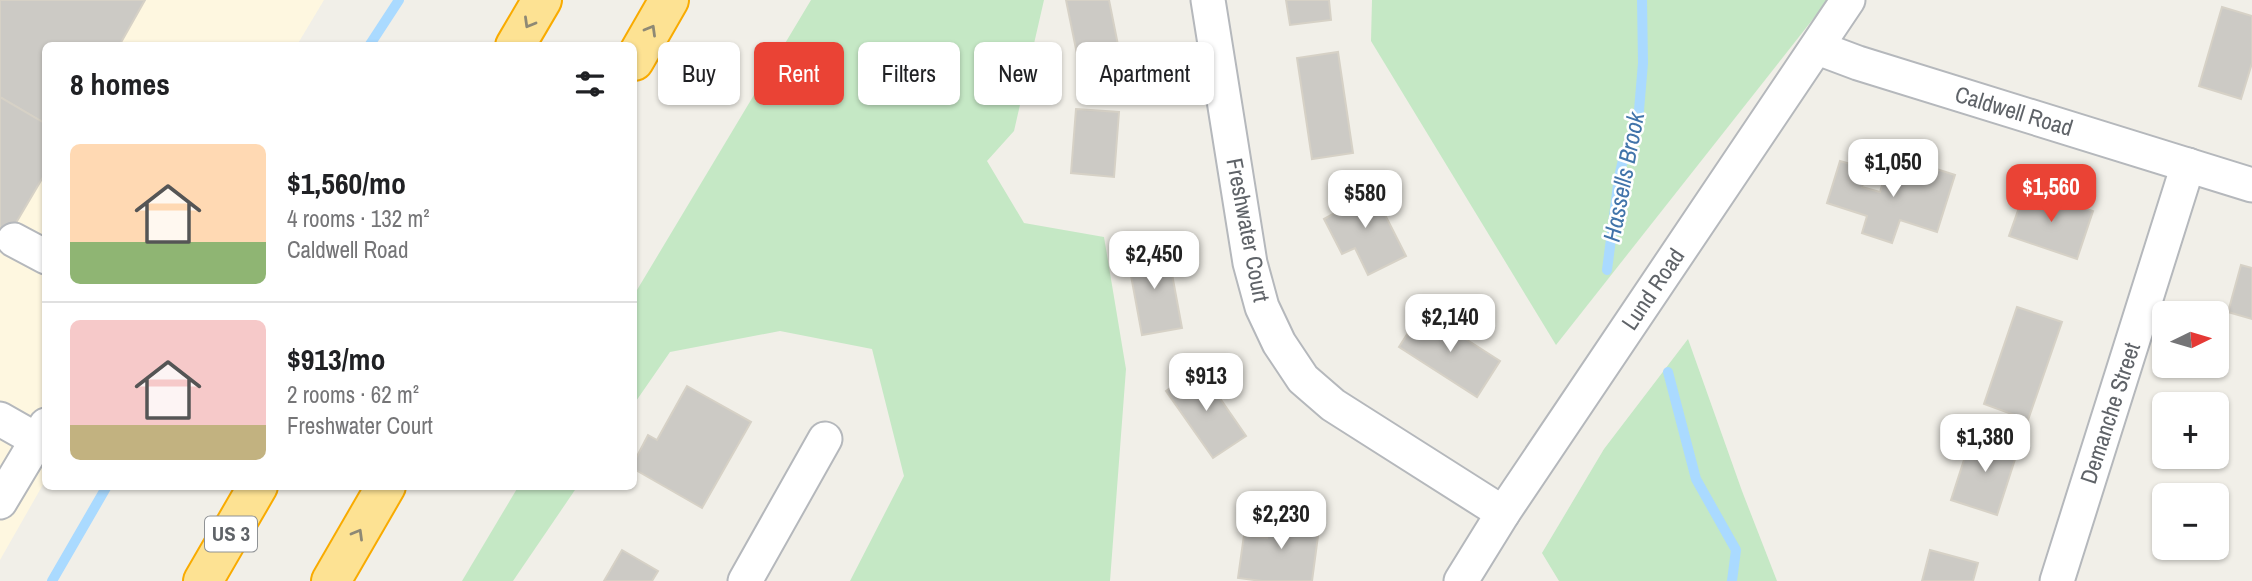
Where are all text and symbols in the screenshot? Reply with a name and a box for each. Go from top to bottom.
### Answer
one-way arrow [524,15,537,28]
one-way arrow [643,25,656,38]
chip: Buy [658,42,740,105]
chip: Rent [754,42,844,105]
chip: Filters [858,42,960,105]
chip: New [974,42,1062,105]
chip: Apartment [1076,42,1214,105]
text: 8 homes [70,64,170,104]
icon: filters [571,65,609,103]
street label: Caldwell Road [1951,78,2077,143]
water label: Hassells Brook [1595,108,1651,244]
pin: $1,050 [1836,140,1950,199]
text: $1,050 [1864,146,1922,177]
street label: Freshwater Court [1219,155,1278,304]
text: $1,560/mo [287,163,406,203]
pin: $1,560 [1994,164,2108,224]
pin: $580 [1324,170,1406,230]
text: $1,560 [2022,171,2080,202]
icon: home [126,172,210,256]
text: $580 [1344,177,1386,208]
text: 4 rooms · 132 m² [287,203,430,234]
pin: $2,450 [1097,232,1211,291]
text: Caldwell Road [287,234,409,265]
text: $2,450 [1125,238,1183,269]
street label: Lund Road [1614,242,1691,336]
pin: $2,140 [1393,294,1507,354]
text: $2,140 [1421,301,1479,332]
north arrow [2152,301,2230,378]
map controls [2152,301,2229,560]
street label: Demanche Street [2072,338,2147,487]
text: $913/mo [287,339,385,379]
icon: home [126,348,210,432]
pin: $913 [1165,354,1247,413]
text: $913 [1185,360,1227,391]
text: 2 rooms · 62 m² [287,379,419,410]
button: + [2152,392,2229,469]
text: Freshwater Court [287,410,433,441]
pin: $1,380 [1928,414,2042,474]
text: $1,380 [1956,421,2014,452]
button: − [2152,483,2229,560]
pin: $2,230 [1224,491,1338,551]
text: $2,230 [1252,498,1310,529]
road number: US 3 [205,516,257,552]
one-way arrow [350,528,363,541]

